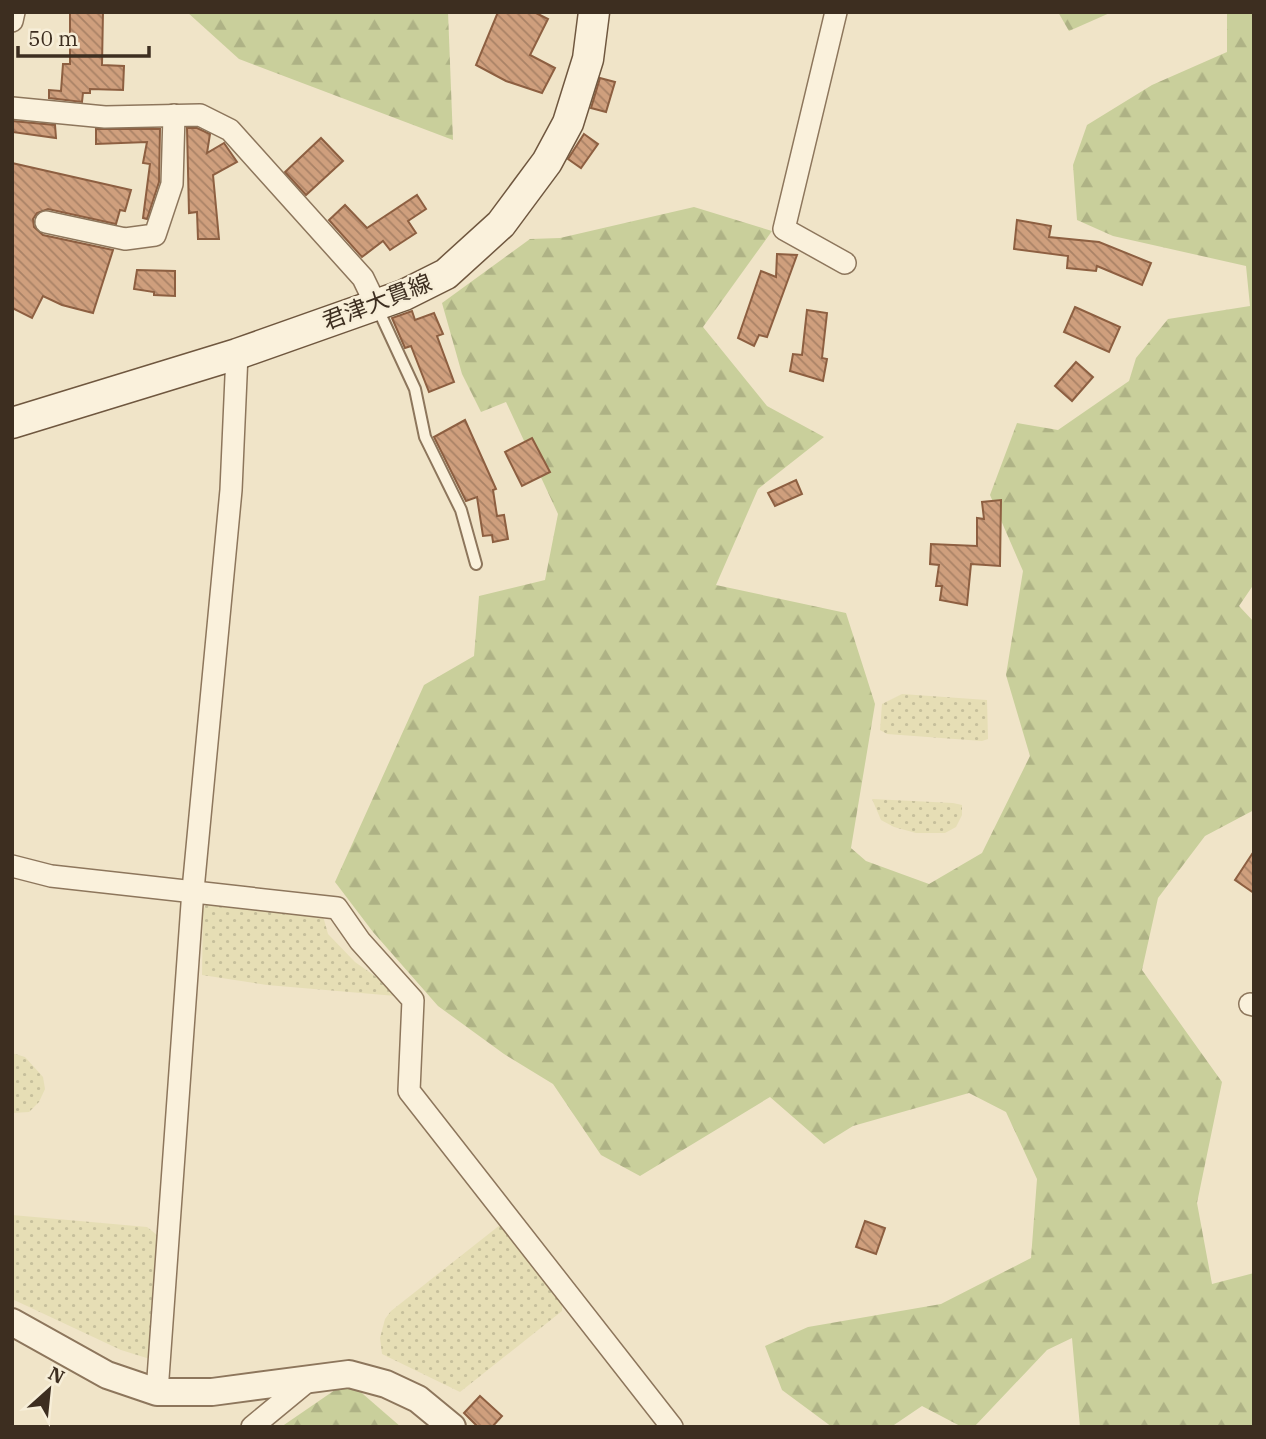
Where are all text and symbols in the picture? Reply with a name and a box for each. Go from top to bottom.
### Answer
scale bar [18,14,149,58]
text: 50 m [28,24,78,52]
street label: 君津大貫線 [318,266,436,336]
north arrow [14,1355,84,1425]
text: N [45,1361,69,1389]

